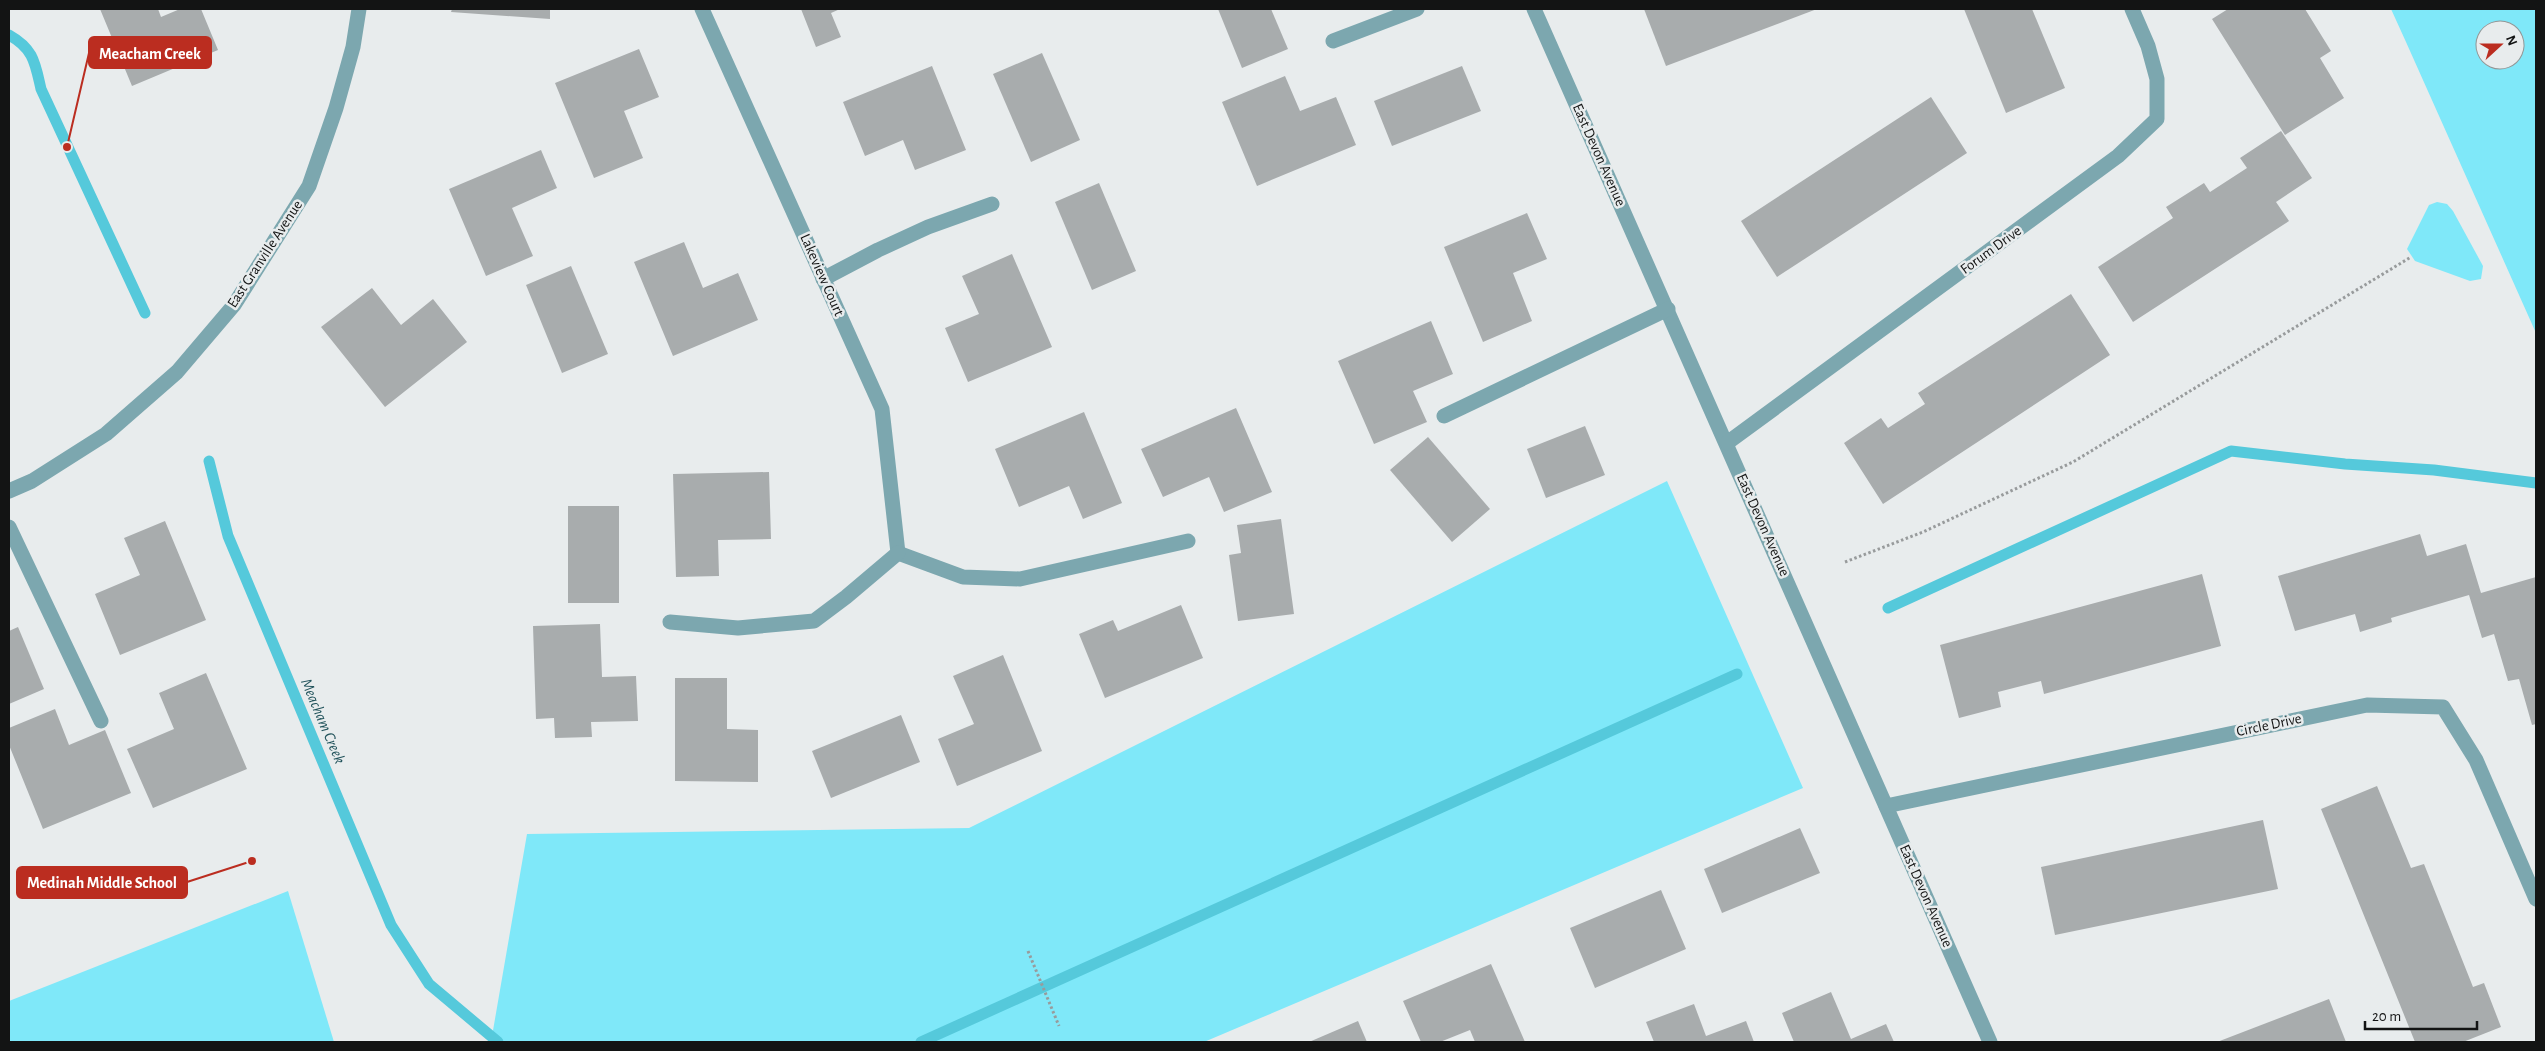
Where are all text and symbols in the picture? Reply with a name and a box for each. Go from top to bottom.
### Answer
north arrow [2475,20,2525,70]
text: N [2503,34,2519,48]
callout: Meacham Creek [89,37,211,68]
text: Meacham Creek [99,46,201,62]
street label: East Devon Avenue [1570,101,1628,209]
street label: East Granville Avenue [225,198,305,310]
street label: Forum Drive [1958,223,2024,277]
street label: Lakeview Court [797,232,847,319]
street label: East Devon Avenue [1734,471,1792,579]
water label: Meacham Creek [298,676,348,766]
street label: Circle Drive [2235,711,2303,739]
street label: East Devon Avenue [1897,842,1955,950]
callout: Medinah Middle School [17,867,187,898]
text: Medinah Middle School [27,875,177,891]
scale bar [2365,998,2478,1030]
text: 20 m [2372,1009,2401,1024]

